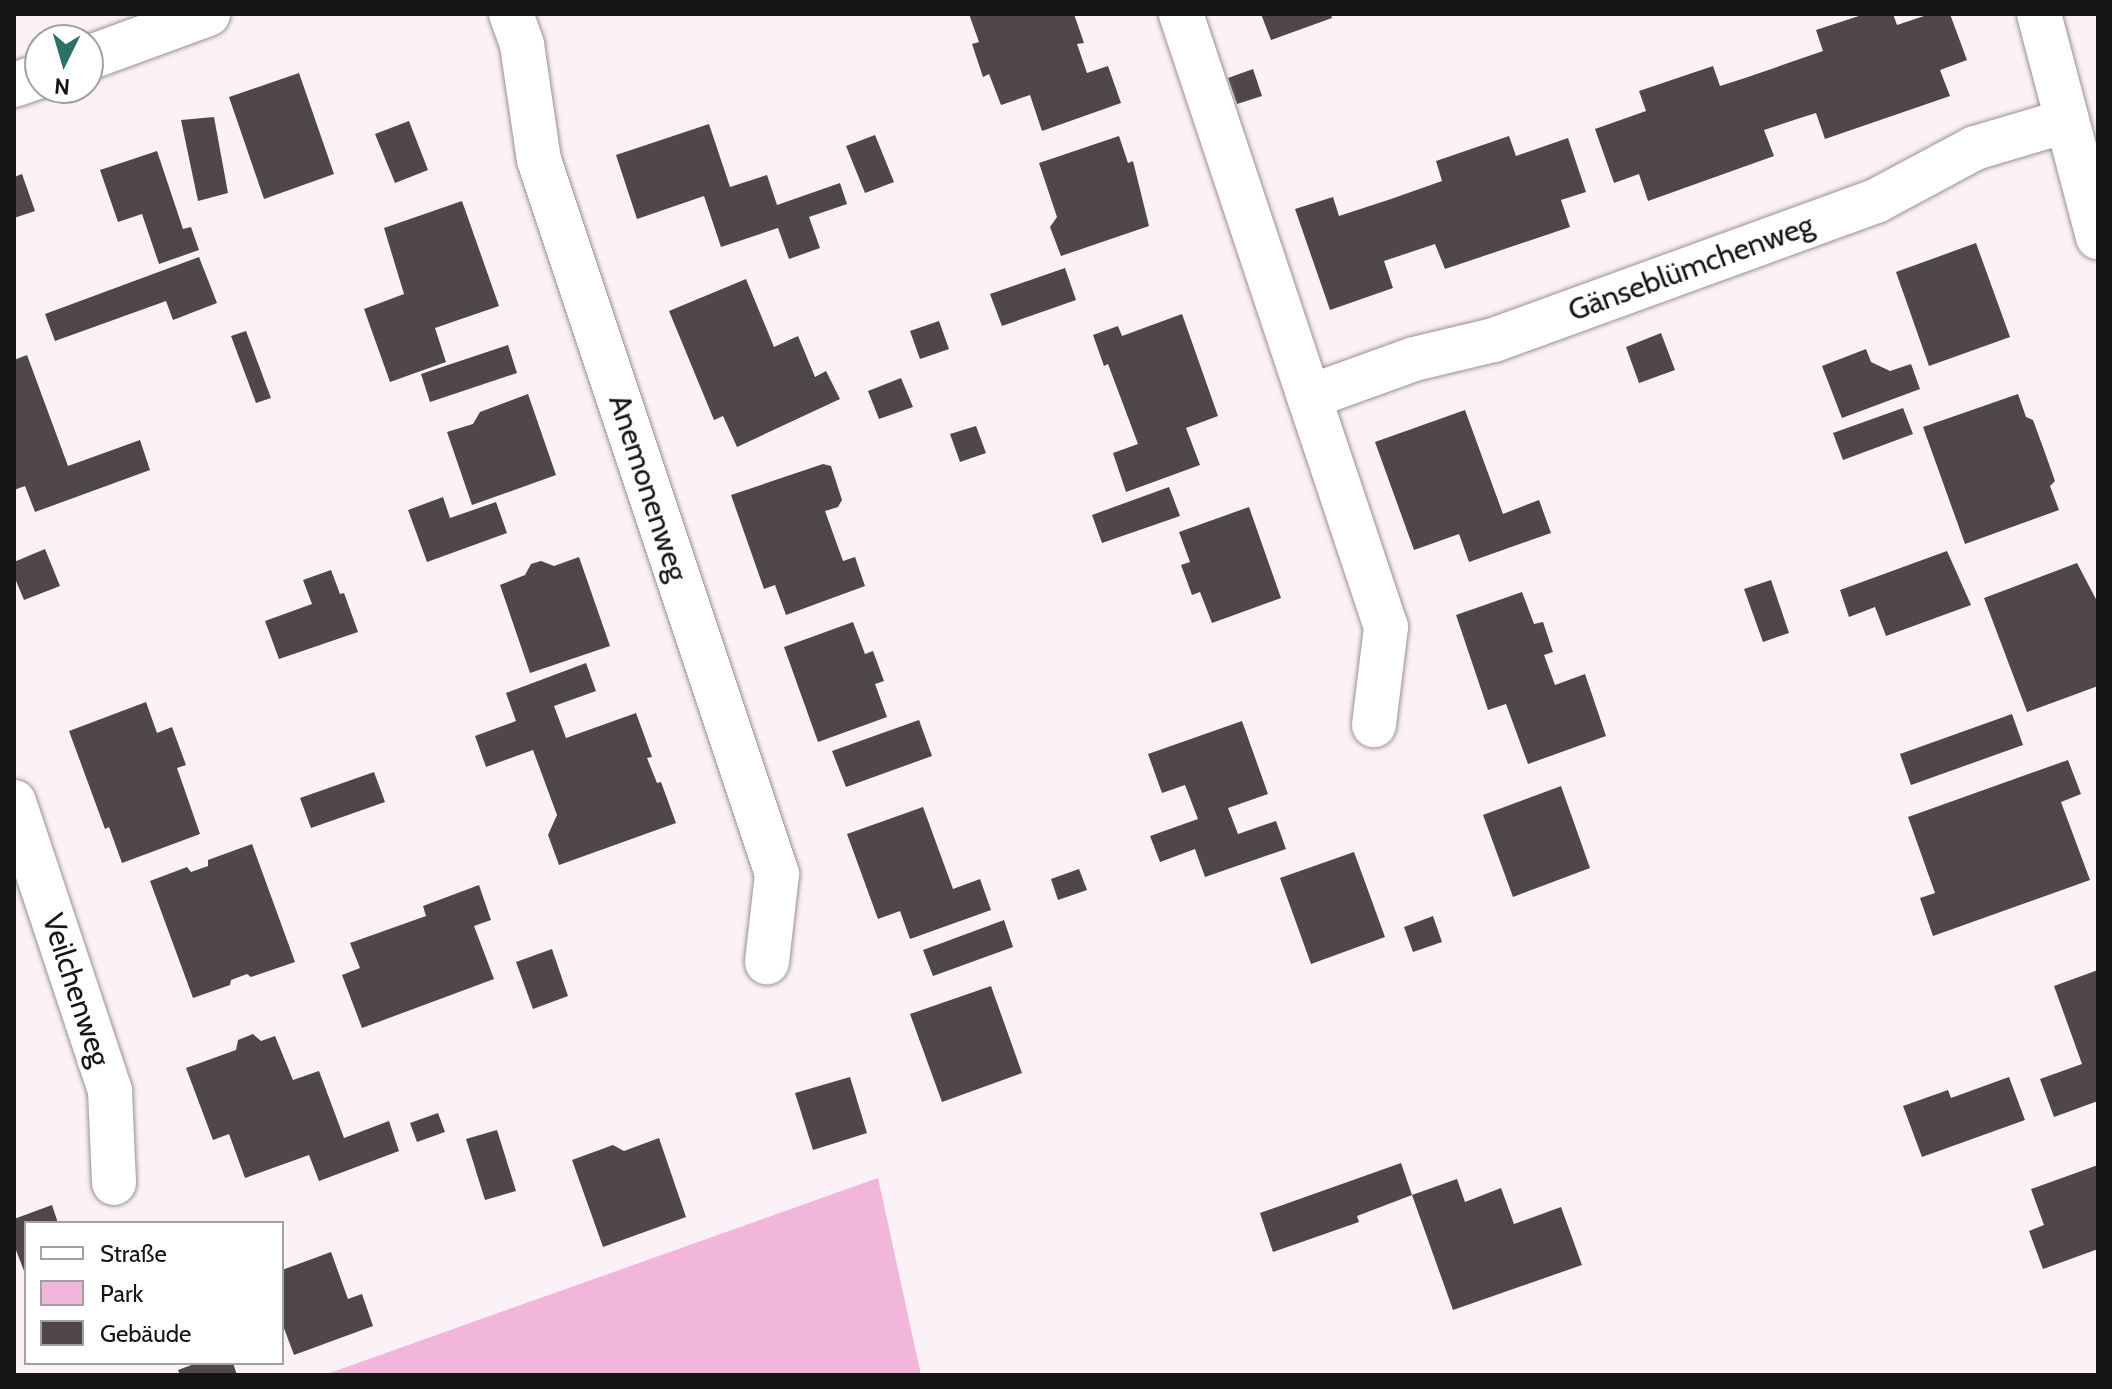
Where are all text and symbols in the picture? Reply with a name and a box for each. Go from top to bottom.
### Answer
north arrow [24,24,104,104]
text: N [53,72,71,101]
street label: Gänseblümchenweg [1563,207,1819,329]
street label: Anemonenweg [601,390,695,586]
street label: Veilchenweg [34,909,118,1071]
legend [24,1221,284,1365]
text: Straße [100,1239,167,1268]
text: Park [100,1279,143,1308]
text: Gebäude [100,1319,191,1348]

